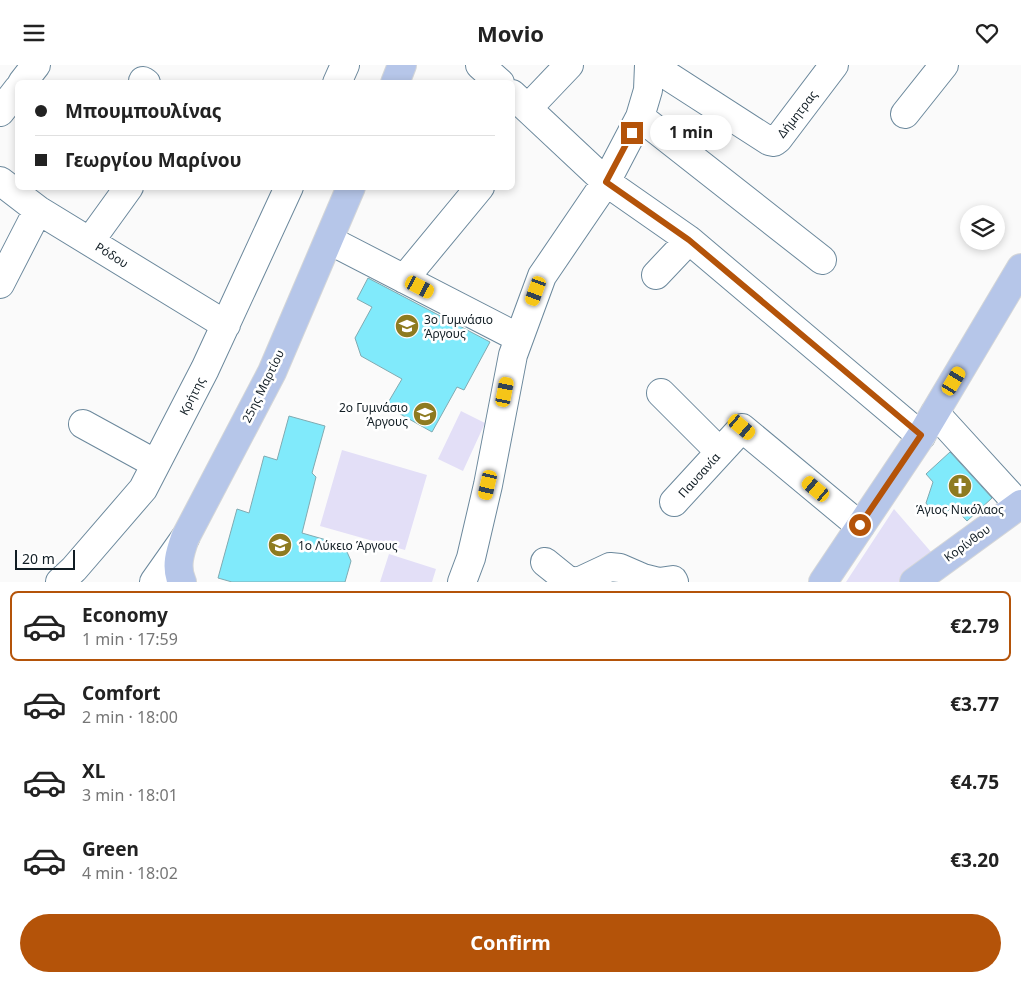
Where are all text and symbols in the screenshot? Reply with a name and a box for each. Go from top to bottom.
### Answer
text: Movio [477,18,544,48]
icon: menu [20,19,48,47]
icon: heart [973,19,1001,47]
street label: Δήμητρας [773,87,821,141]
text: Μπουμπουλίνας [65,98,221,124]
callout: 1 min [650,115,732,151]
text: 1 min [669,121,713,143]
route end [621,122,643,144]
text: Γεωργίου Μαρίνου [65,147,242,173]
map controls [960,205,1005,250]
button: layers [960,205,1005,250]
street label: Ρόδου [92,238,132,272]
car [403,274,436,300]
car [523,274,548,308]
place label: 3ο Γυμνάσιο Άργους [424,311,493,342]
school or university icon: 3ο Γυμνάσιο Άργους [394,313,420,339]
street label: 25ης Μαρτίου [238,347,288,425]
car [939,364,968,398]
street label: Κρήτης [175,374,209,418]
car [494,376,515,408]
place label: 2ο Γυμνάσιο Άργους [339,399,408,430]
school or university icon: 2ο Γυμνάσιο Άργους [412,401,438,427]
car [725,412,758,442]
street label: Παυσανία [674,448,724,501]
car [477,469,498,501]
church icon: Άγιος Νικόλαος [947,473,973,499]
car [799,474,832,504]
place label: Άγιος Νικόλαος [916,501,1004,518]
route start [849,514,871,536]
street label: Κορίνθου [940,520,994,566]
school or university icon: 1ο Λύκειο Άργους [267,532,293,558]
place label: 1ο Λύκειο Άργους [298,537,398,554]
scale bar [15,547,75,570]
text: 20 m [22,549,55,568]
text: Economy [82,602,168,628]
icon: car [22,604,67,649]
text: €2.79 [950,613,999,639]
text: 1 min · 17:59 [82,628,178,650]
text: Comfort [82,680,161,706]
icon: car [22,682,67,727]
text: €3.77 [950,691,999,717]
text: 2 min · 18:00 [82,706,178,728]
text: XL [82,758,105,784]
icon: car [22,760,67,805]
text: €4.75 [950,769,999,795]
text: 3 min · 18:01 [82,784,178,806]
text: Green [82,836,139,862]
icon: car [22,838,67,883]
text: €3.20 [950,847,999,873]
text: 4 min · 18:02 [82,862,178,884]
button: Confirm [20,914,1001,972]

